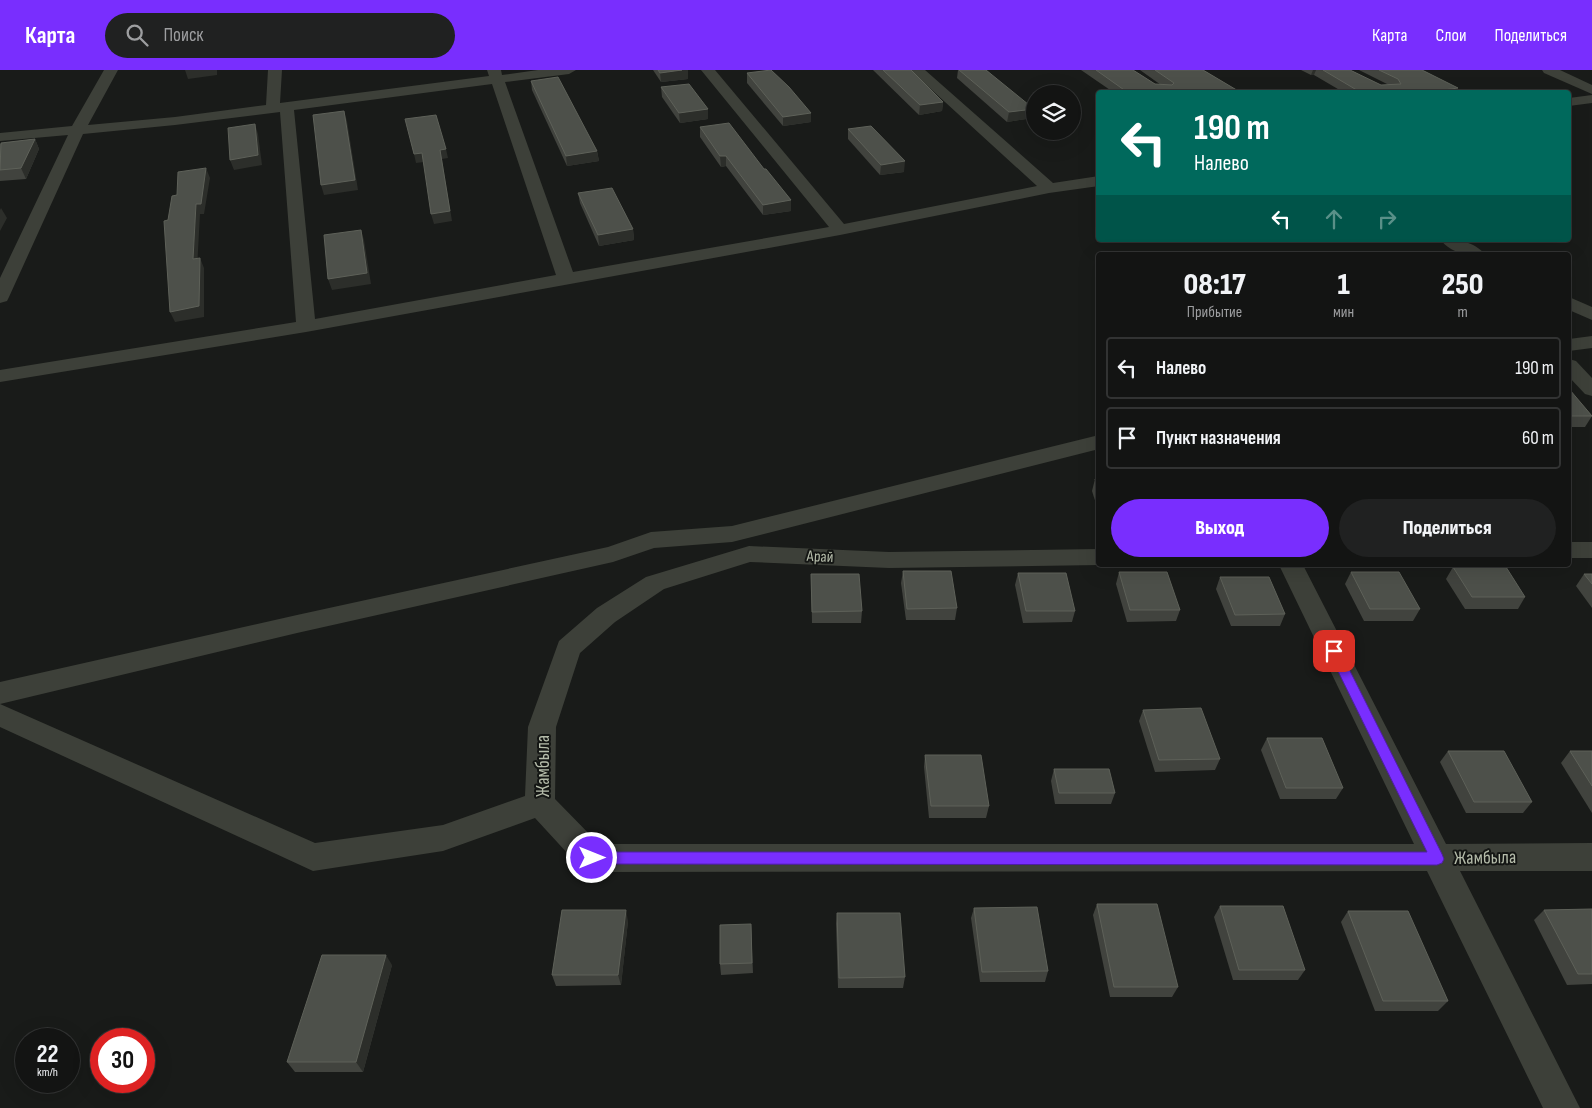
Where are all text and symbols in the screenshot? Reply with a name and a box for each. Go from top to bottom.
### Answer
search box [105,13,455,58]
text: Карта [25,21,75,50]
icon: search [123,21,151,49]
text: Поиск [163,24,204,47]
text: Карта [1372,25,1408,46]
text: Слои [1436,25,1467,46]
text: Поделиться [1495,25,1567,46]
map controls [1026,85,1081,140]
button: layers [1026,85,1081,140]
text: 190 m [1194,107,1270,150]
icon: left [1111,110,1176,175]
text: Налево [1194,150,1249,177]
icon: left [1267,205,1295,233]
icon: ahead [1320,205,1348,233]
icon: right [1373,205,1401,233]
text: 08:17 [1183,267,1246,303]
text: 1 [1337,267,1350,303]
text: 250 [1442,267,1484,303]
text: Прибытие [1187,303,1242,322]
text: мин [1333,303,1354,322]
text: m [1457,303,1468,322]
icon: left [1113,354,1141,382]
text: Налево [1156,357,1206,380]
text: 190 m [1515,357,1554,380]
icon: arrive [1113,424,1141,452]
text: Пункт назначения [1156,427,1281,450]
text: 60 m [1522,427,1554,450]
button: Выход [1111,499,1329,557]
button: Поделиться [1339,499,1556,557]
street label: Арай [805,547,834,567]
pin [1313,630,1355,672]
icon: arrive [1320,637,1348,665]
street label: Жамбыла [532,735,555,797]
position arrow [565,831,617,883]
street label: Жамбыла [1454,846,1516,870]
speed limit sign: 30 [90,1028,155,1093]
text: 22 [37,1039,58,1070]
text: km/h [37,1065,58,1080]

